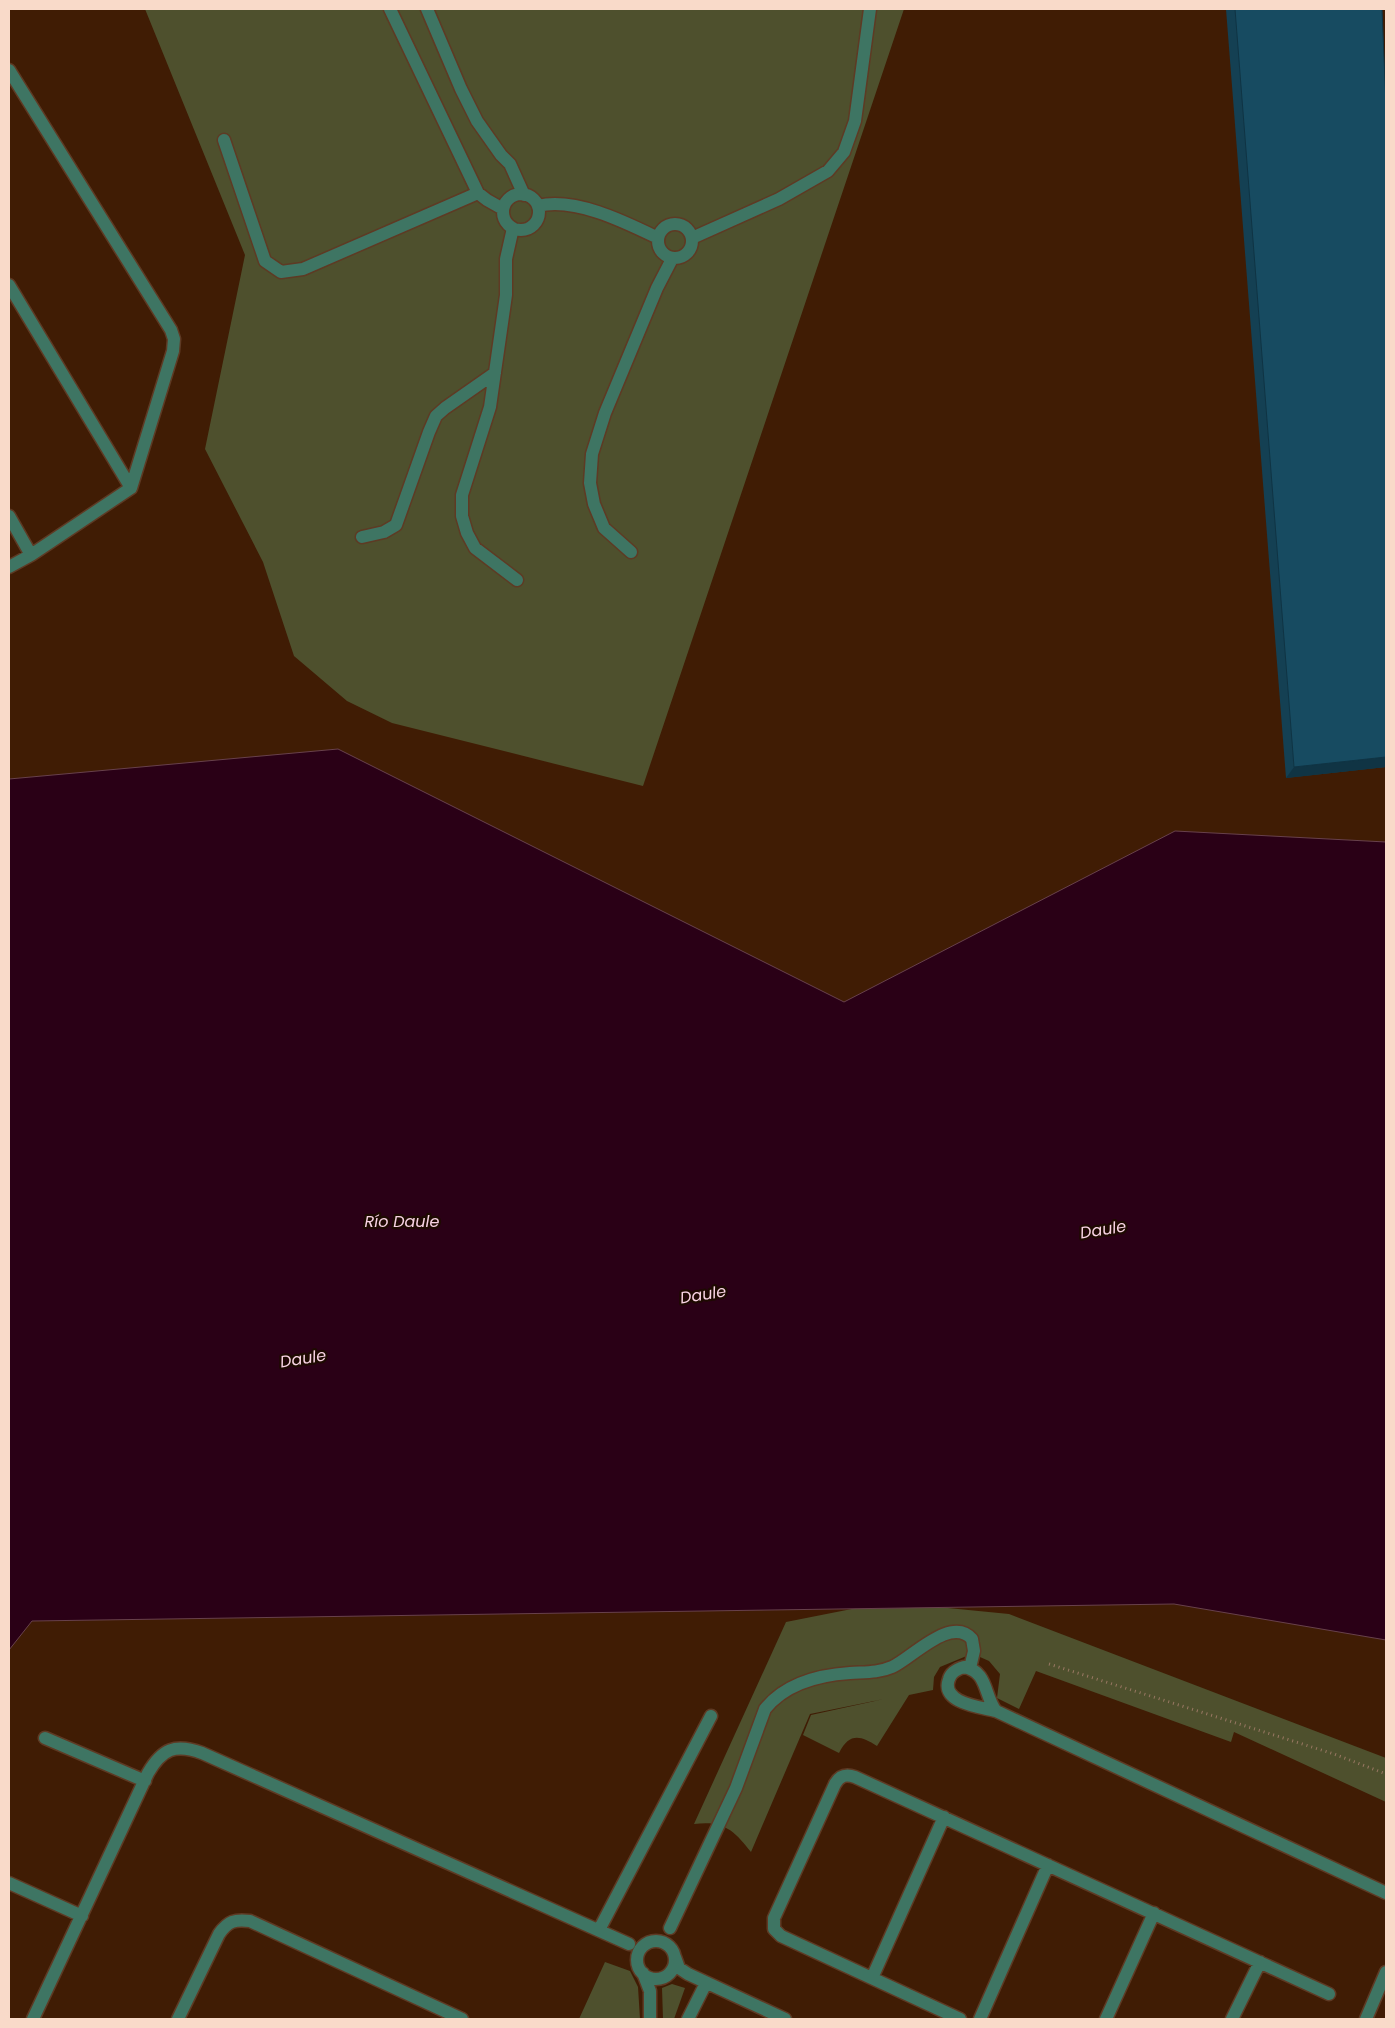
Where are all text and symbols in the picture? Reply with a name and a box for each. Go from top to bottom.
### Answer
water label: Río Daule [365,1210,440,1233]
water label: Daule [1078,1215,1128,1244]
water label: Daule [678,1280,728,1309]
water label: Daule [278,1344,328,1373]

